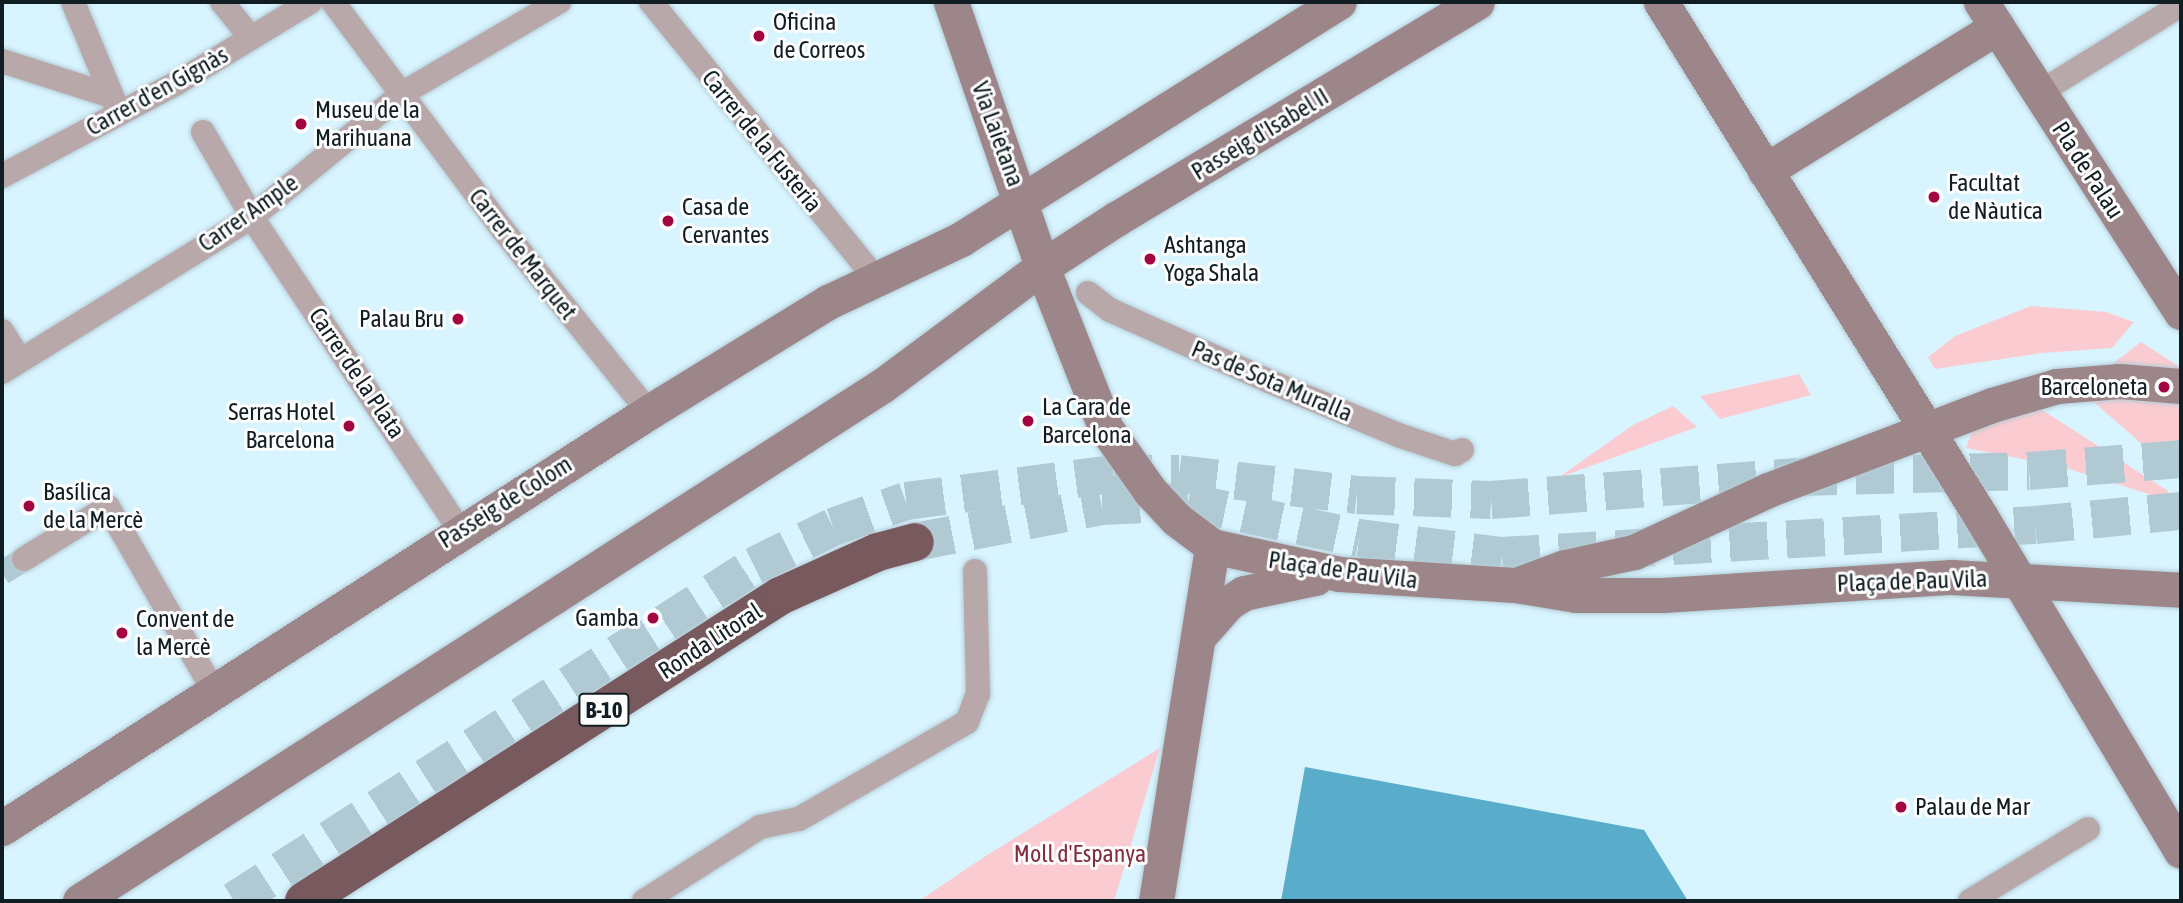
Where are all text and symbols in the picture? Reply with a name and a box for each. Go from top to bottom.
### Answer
place label: Oficina de Correos [773,8,865,64]
marker: Oficina de Correos [751,28,767,44]
street label: Carrer d'en Gignàs [81,40,233,142]
street label: Carrer de la Fusteria [696,64,828,218]
street label: Via Laietana [966,78,1030,190]
street label: Passeig d'Isabel II [1186,82,1334,186]
place label: Museu de la Marihuana [315,96,420,152]
marker: Museu de la Marihuana [293,116,309,132]
street label: Pla de Palau [2046,116,2130,224]
street label: Carrer Ample [193,168,303,258]
place label: Facultat de Nàutica [1948,169,2043,225]
street label: Carrer de Marquet [463,183,583,325]
marker: Facultat de Nàutica [1926,189,1942,205]
place label: Casa de Cervantes [682,193,769,249]
marker: Casa de Cervantes [660,213,676,229]
place label: Ashtanga Yoga Shala [1164,231,1259,287]
marker: Ashtanga Yoga Shala [1142,251,1158,267]
street label: Carrer de la Plata [303,302,411,444]
place label: Palau Bru [359,305,444,333]
marker: Palau Bru [450,311,466,327]
street label: Pas de Sota Muralla [1187,334,1357,428]
place label: Barceloneta [2041,373,2148,401]
marker: Barceloneta [2154,377,2174,397]
place label: La Cara de Barcelona [1042,393,1132,449]
place label: Serras Hotel Barcelona [228,398,335,454]
marker: La Cara de Barcelona [1020,413,1036,429]
marker: Serras Hotel Barcelona [341,418,357,434]
street label: Passeig de Colom [433,450,577,554]
place label: Basílica de la Mercè [43,478,143,534]
marker: Basílica de la Mercè [21,498,37,514]
street label: Plaça de Pau Vila [1267,545,1419,595]
street label: Plaça de Pau Vila [1836,564,1988,598]
street label: Ronda Litoral [653,597,767,685]
place label: Gamba [575,604,639,632]
place label: Convent de la Mercè [136,605,234,661]
marker: Gamba [645,610,661,626]
marker: Convent de la Mercè [114,625,130,641]
road number: B-10 [578,690,630,730]
place label: Palau de Mar [1915,793,2030,821]
marker: Palau de Mar [1893,799,1909,815]
park label: Moll d'Espanya [1014,840,1146,868]

